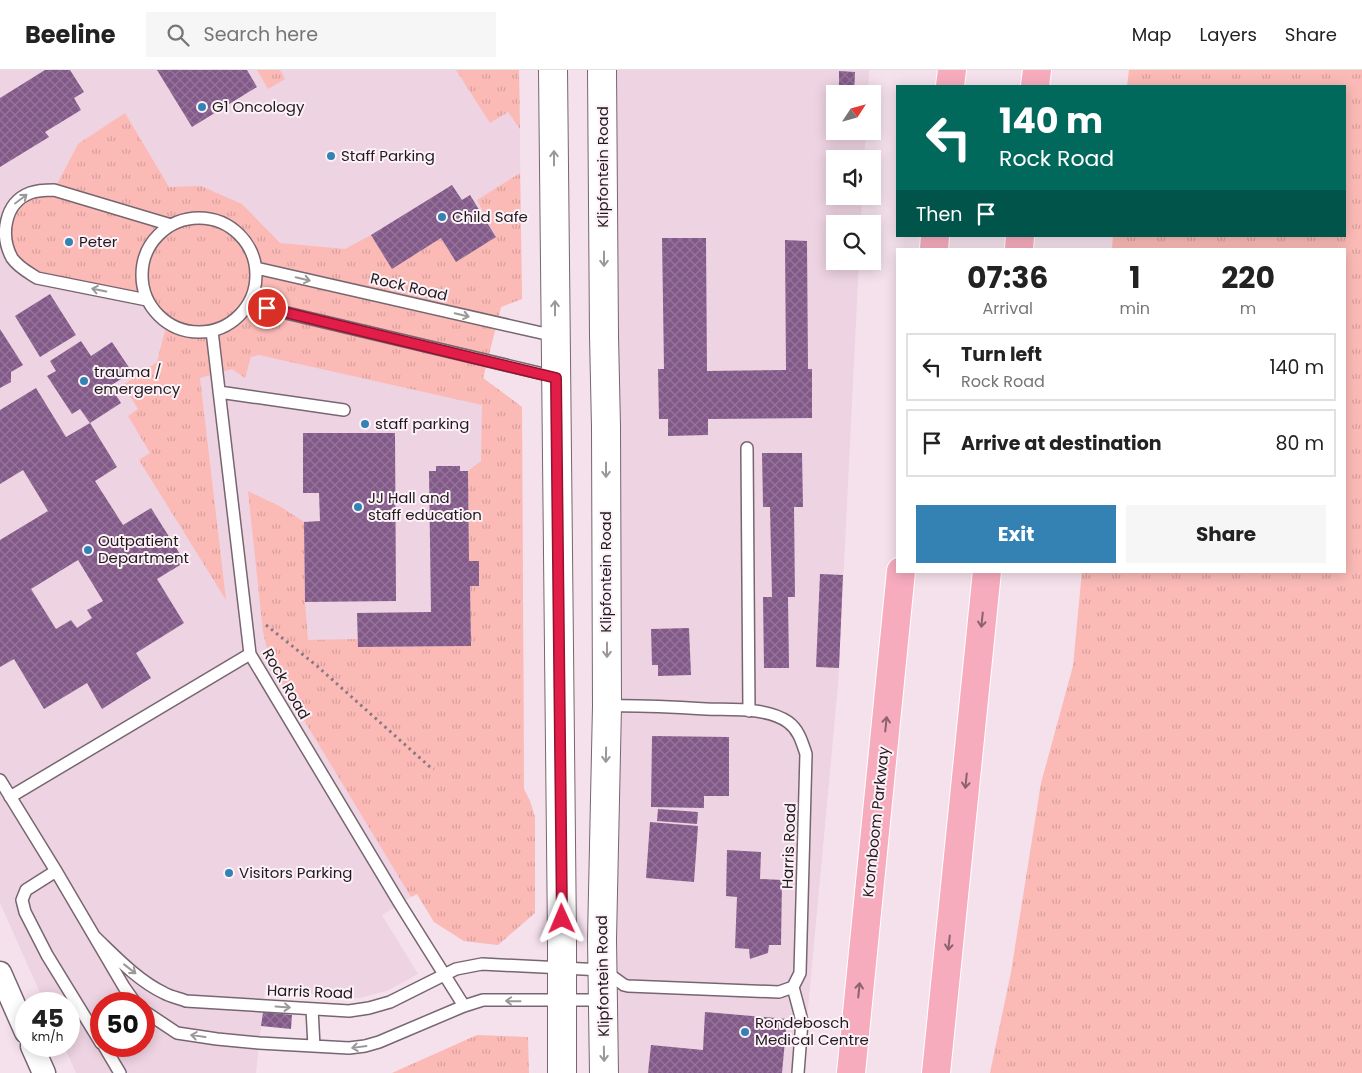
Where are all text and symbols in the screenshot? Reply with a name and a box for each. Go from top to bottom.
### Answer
search box [146,12,496,57]
text: Beeline [25,18,116,51]
icon: search [164,21,192,49]
text: Search here [204,21,318,48]
text: Map [1132,22,1172,47]
text: Layers [1200,22,1257,47]
text: Share [1285,22,1337,47]
north arrow [826,85,881,140]
map controls [826,85,881,270]
place label: G1 Oncology [212,96,305,117]
text: 140 m [999,96,1103,145]
marker: G1 Oncology [196,101,208,113]
icon: left [916,105,981,170]
street label: Klipfontein Road [592,106,613,228]
text: Rock Road [999,143,1114,174]
place label: Staff Parking [341,145,435,166]
marker: Staff Parking [325,150,337,162]
button: sound [826,150,881,205]
one-way arrow [549,151,559,167]
one-way arrow [14,194,27,205]
icon: arrive [972,200,1000,228]
text: Then [916,201,962,228]
place label: Child Safe [452,206,528,227]
marker: Child Safe [436,211,448,223]
button: search [826,215,881,270]
place label: Peter [79,231,118,252]
marker: Peter [63,236,75,248]
one-way arrow [599,250,609,266]
text: 07:36 [967,256,1048,299]
text: 1 [1129,256,1140,299]
text: 220 [1221,256,1275,299]
street label: Rock Road [368,267,450,306]
one-way arrow [295,275,311,284]
one-way arrow [92,285,108,294]
pin [246,287,288,329]
icon: arrive [253,294,281,322]
text: Arrival [983,297,1033,320]
text: min [1119,297,1150,320]
text: m [1240,297,1256,320]
one-way arrow [550,300,560,316]
one-way arrow [453,311,469,320]
text: Turn left [961,341,1042,368]
icon: left [918,353,946,381]
text: 140 m [1269,354,1324,381]
place label: trauma / emergency [94,361,181,399]
text: Rock Road [961,370,1045,393]
marker: trauma / emergency [78,375,90,387]
place label: staff parking [375,413,469,434]
marker: staff parking [359,418,371,430]
icon: arrive [918,429,946,457]
text: Arrive at destination [961,430,1162,457]
text: 80 m [1275,430,1324,457]
one-way arrow [601,462,611,478]
place label: JJ Hall and staff education [368,487,482,525]
marker: JJ Hall and staff education [352,501,364,513]
button: Exit [916,505,1116,563]
button: Share [1126,505,1326,563]
street label: Klipfontein Road [595,511,616,633]
place label: Outpatient Department [98,530,189,568]
marker: Outpatient Department [82,544,94,556]
one-way arrow [977,611,987,627]
one-way arrow [602,642,612,658]
street label: Rock Road [258,644,315,723]
one-way arrow [881,716,891,732]
street label: Kromboom Parkway [857,745,894,898]
one-way arrow [601,746,611,763]
one-way arrow [961,773,970,789]
street label: Harris Road [777,803,800,889]
place label: Visitors Parking [239,862,352,883]
marker: Visitors Parking [223,867,235,879]
position arrow [535,892,587,944]
street label: Klipfontein Road [591,915,614,1037]
one-way arrow [945,935,954,951]
one-way arrow [123,963,136,974]
street label: Harris Road [267,980,353,1003]
one-way arrow [854,982,864,998]
speed limit sign: 50 [90,992,155,1057]
one-way arrow [505,996,522,1006]
text: 45 [31,1001,64,1036]
one-way arrow [275,1002,291,1012]
place label: Rondebosch Medical Centre [755,1012,869,1050]
marker: Rondebosch Medical Centre [739,1026,751,1038]
text: km/h [32,1028,63,1045]
one-way arrow [190,1031,206,1041]
one-way arrow [352,1042,368,1052]
one-way arrow [599,1046,609,1062]

